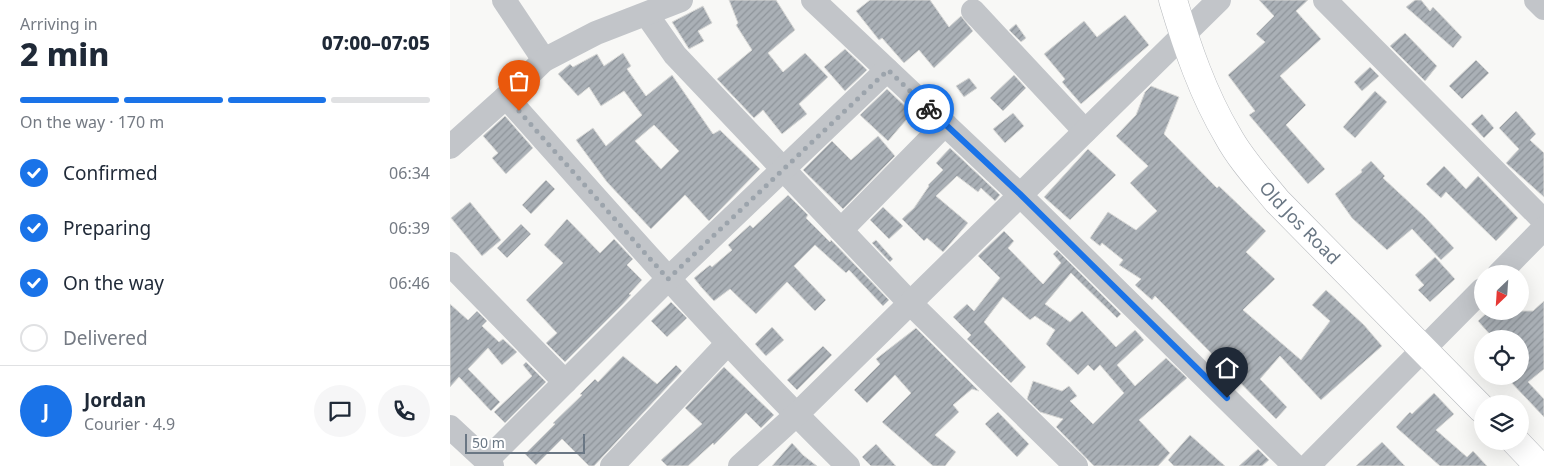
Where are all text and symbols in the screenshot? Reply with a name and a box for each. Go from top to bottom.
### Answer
text: Arriving in [20,13,98,35]
text: 07:00–07:05 [322,30,430,56]
text: 2 min [20,32,109,75]
pin [498,60,540,111]
icon: bag [505,67,533,95]
courier [904,84,954,134]
icon: bike [915,95,943,123]
text: On the way · 170 m [20,111,164,133]
icon: check [20,159,48,187]
text: Confirmed [63,160,158,186]
text: 06:34 [389,162,430,184]
street label: Old Jos Road [1255,176,1346,269]
icon: check [20,214,48,242]
text: Preparing [63,215,151,241]
text: 06:39 [389,217,430,239]
north arrow [1474,265,1529,320]
map controls [1474,265,1529,450]
icon: check [20,269,48,297]
text: On the way [63,270,164,296]
text: 06:46 [389,272,430,294]
text: Delivered [63,325,148,351]
button: locate [1474,330,1529,385]
pin [1206,347,1248,398]
icon: home [1213,354,1241,382]
button: chat [314,385,366,437]
button: phone [378,385,430,437]
text: Jordan [84,387,146,413]
button: layers [1474,395,1529,450]
text: J [43,398,49,424]
text: Courier · 4.9 [84,413,175,435]
scale bar [465,431,585,454]
text: 50 m [472,433,505,452]

